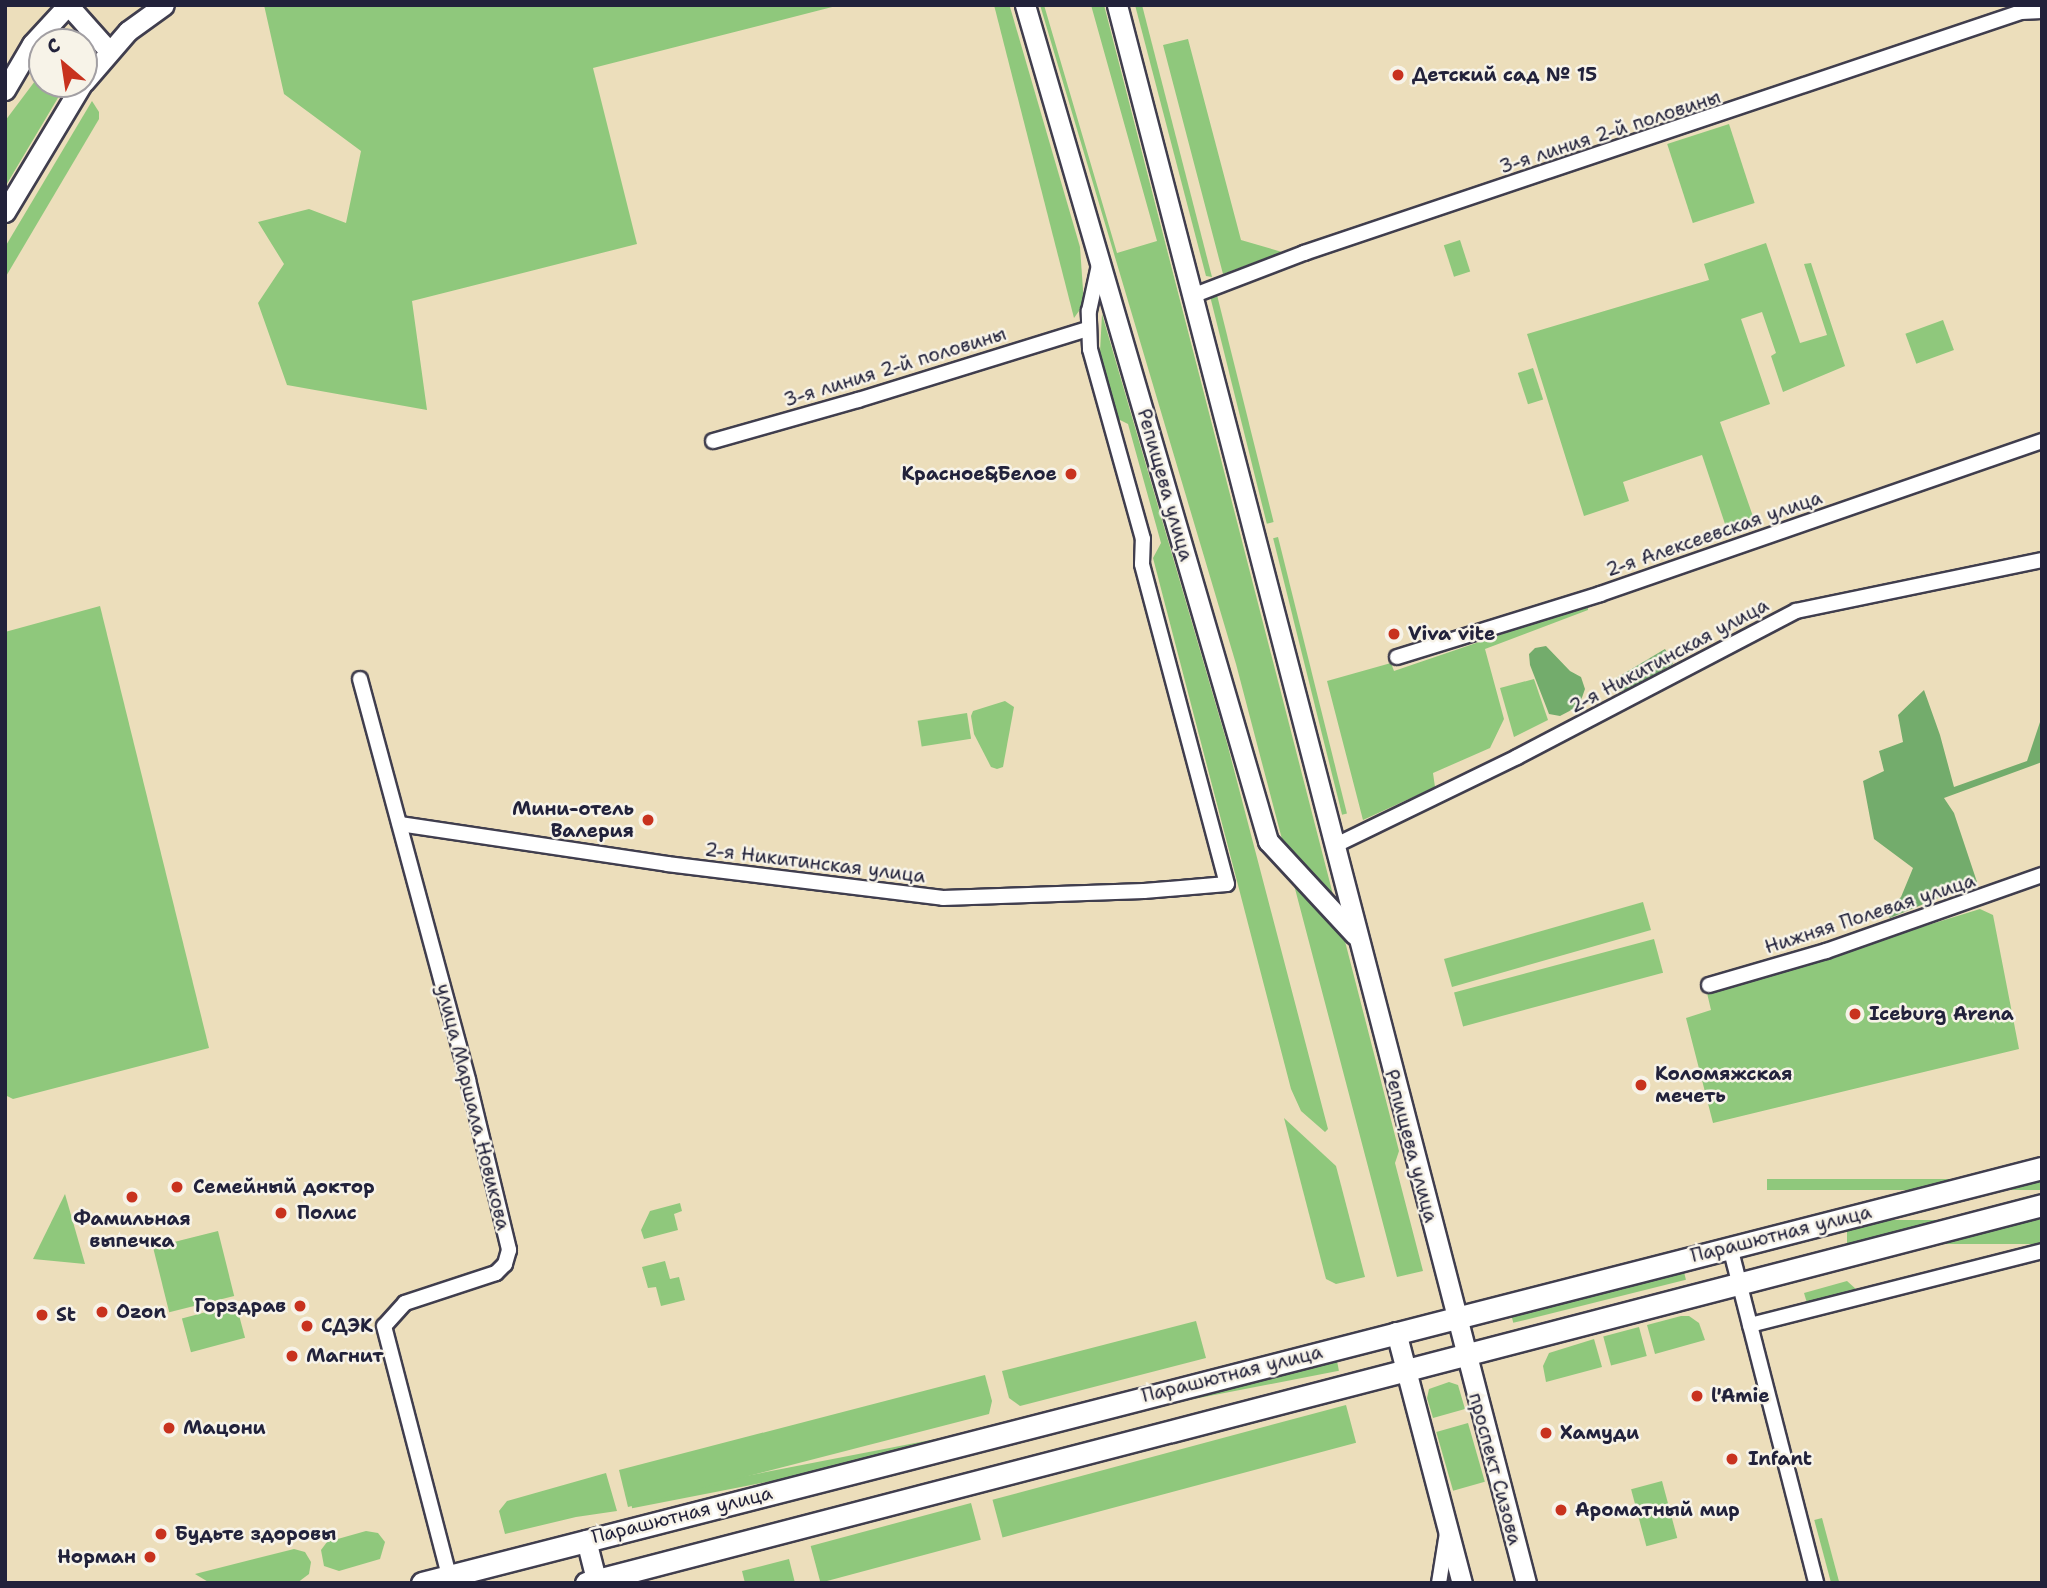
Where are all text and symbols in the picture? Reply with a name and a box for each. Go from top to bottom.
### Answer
north arrow [28,28,98,98]
text: С [42,32,65,60]
place label: Детский сад № 15 [1412,64,1597,86]
marker: Детский сад № 15 [1390,67,1406,83]
street label: 3-я линия 2-й половины [1496,85,1724,179]
street label: 3-я линия 2-й половины [781,322,1009,412]
street label: Репищева улица [1132,406,1198,564]
place label: Красное&Белое [902,463,1057,485]
marker: Красное&Белое [1063,466,1079,482]
street label: 2-я Алексеевская улица [1603,486,1825,582]
street label: 2-я Никитинская улица [1566,594,1772,718]
place label: Viva vite [1408,623,1495,645]
marker: Viva vite [1386,626,1402,642]
place label: Мини-отель Валерия [512,798,634,842]
marker: Мини-отель Валерия [640,812,656,828]
street label: 2-я Никитинская улица [703,838,927,888]
street label: Нижняя Полевая улица [1762,869,1978,959]
street label: улица Маршала Новикова [431,981,515,1233]
place label: Iceburg Arena [1869,1003,2014,1025]
marker: Iceburg Arena [1847,1006,1863,1022]
place label: Коломяжская мечеть [1655,1063,1793,1107]
street label: Репищева улица [1380,1067,1442,1225]
marker: Коломяжская мечеть [1633,1077,1649,1093]
place label: Семейный доктор [193,1176,375,1198]
marker: Семейный доктор [167,1177,187,1197]
marker: Фамильная выпечка [124,1189,140,1205]
street label: Парашютная улица [1688,1200,1874,1268]
place label: Полис [297,1202,357,1224]
marker: Полис [271,1203,291,1223]
place label: Фамильная выпечка [73,1208,191,1252]
place label: Горздрав [195,1295,286,1317]
marker: Горздрав [292,1298,308,1314]
place label: Ozon [116,1301,166,1323]
place label: St [56,1304,76,1326]
marker: Ozon [94,1304,110,1320]
marker: St [34,1307,50,1323]
place label: СДЭК [321,1315,373,1337]
marker: СДЭК [299,1318,315,1334]
street label: Парашютная улица [1139,1340,1325,1408]
place label: Магнит [306,1345,384,1367]
marker: Магнит [284,1348,300,1364]
place label: l'Amie [1711,1385,1770,1407]
marker: l'Amie [1689,1388,1705,1404]
street label: проспект Сизова [1464,1390,1526,1548]
place label: Мацони [183,1417,266,1439]
marker: Мацони [161,1420,177,1436]
place label: Хамуди [1560,1422,1639,1444]
marker: Хамуди [1538,1425,1554,1441]
place label: Infant [1748,1448,1812,1470]
marker: Infant [1722,1449,1742,1469]
street label: Парашютная улица [589,1481,775,1549]
place label: Ароматный мир [1575,1499,1740,1521]
marker: Ароматный мир [1553,1502,1569,1518]
place label: Будьте здоровы [175,1523,336,1545]
marker: Будьте здоровы [153,1526,169,1542]
place label: Норман [57,1546,136,1568]
marker: Норман [142,1549,158,1565]

